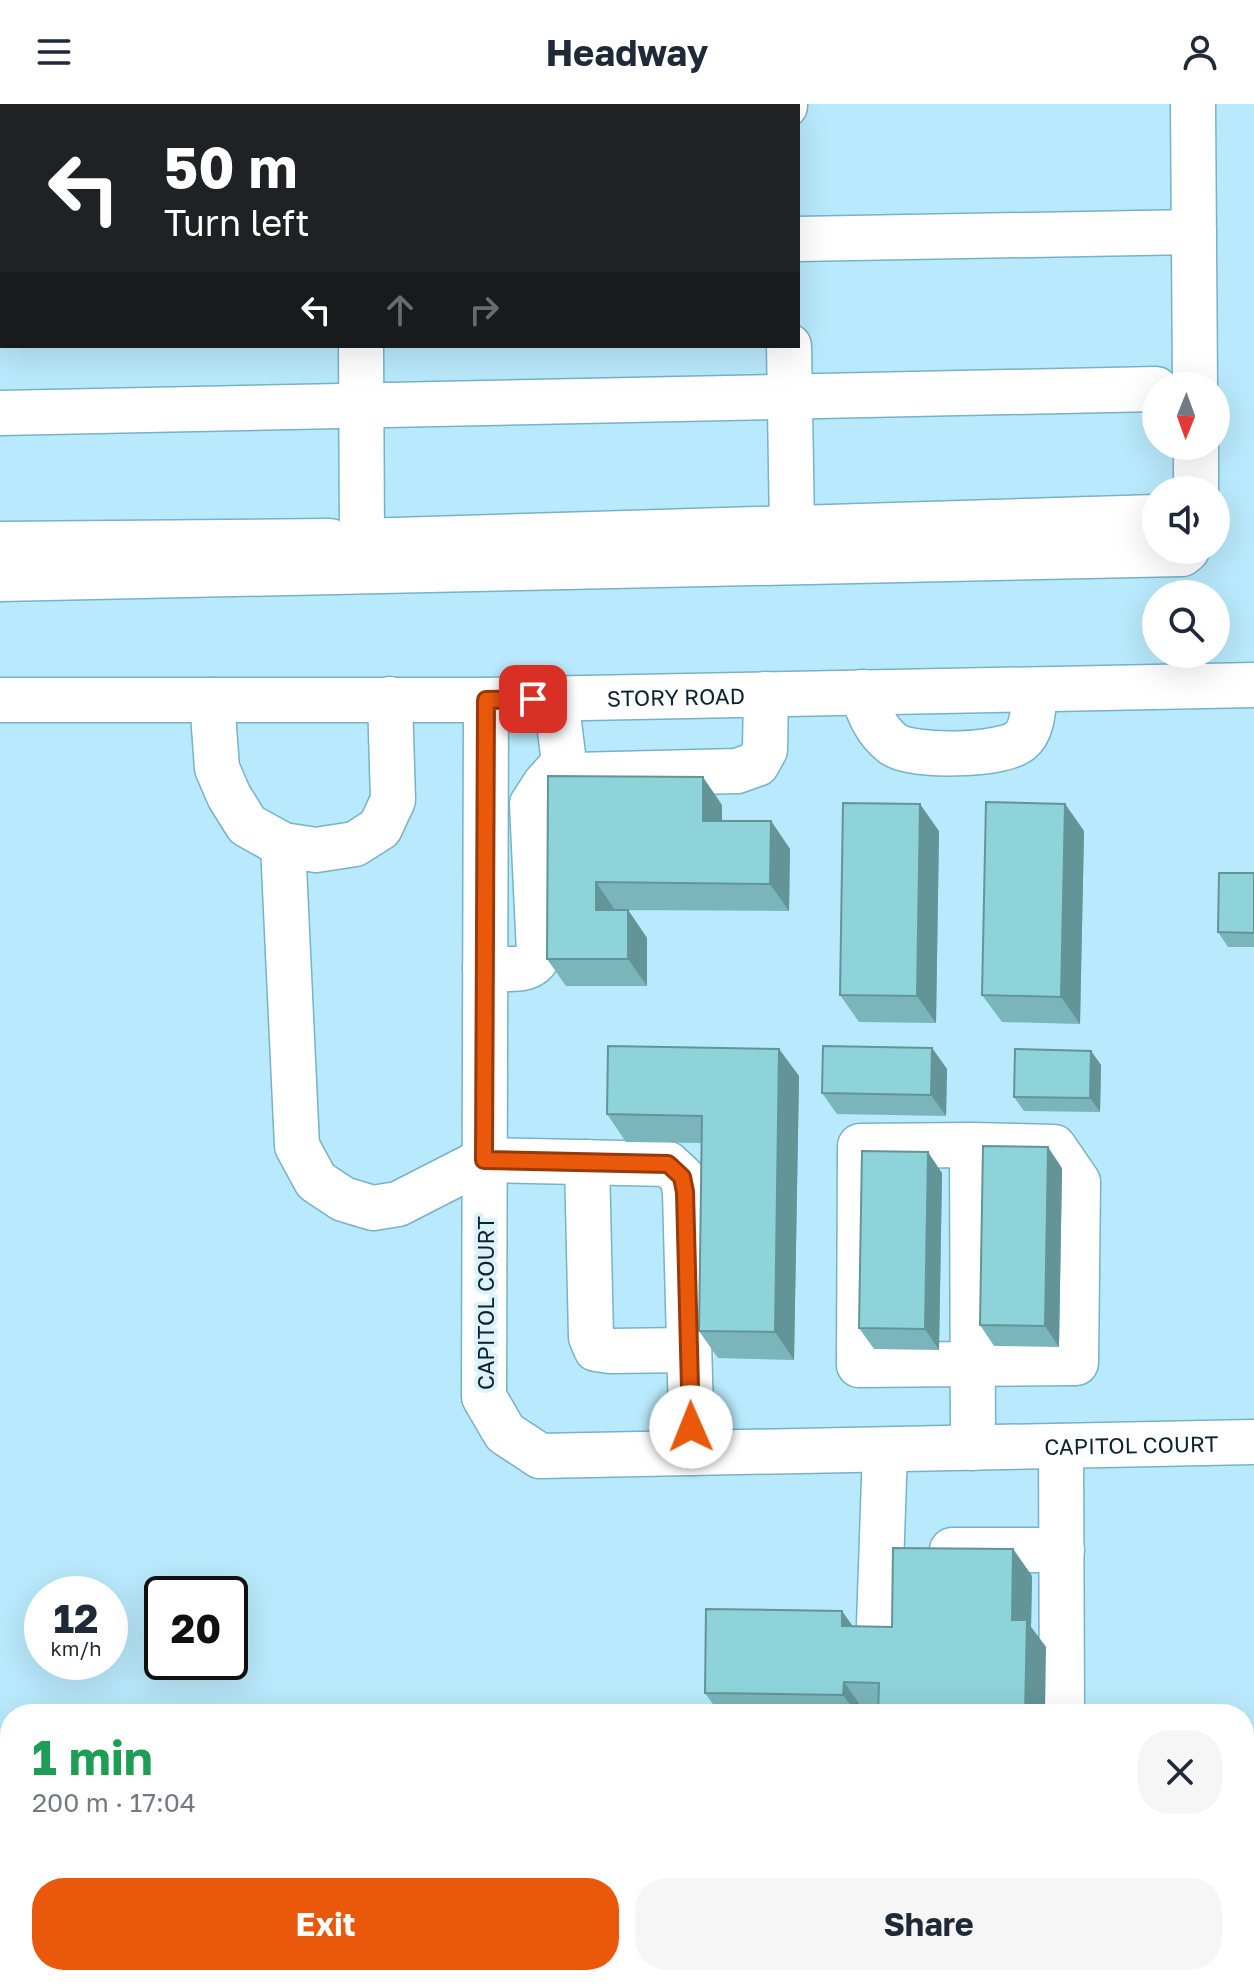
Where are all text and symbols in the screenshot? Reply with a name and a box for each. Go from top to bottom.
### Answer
icon: menu [32,30,76,74]
icon: person [1178,30,1222,74]
text: Headway [546,31,708,74]
text: 50 m [164,133,298,200]
icon: left [32,136,136,240]
text: Turn left [164,201,310,244]
icon: left [294,288,338,332]
icon: ahead [378,288,422,332]
icon: right [462,288,506,332]
north arrow [1142,372,1230,460]
map controls [1142,372,1230,668]
button: sound [1142,476,1230,564]
button: search [1142,580,1230,668]
pin [499,665,567,733]
icon: arrive [511,677,555,721]
street label: STORY ROAD [607,681,745,711]
street label: CAPITOL COURT [472,1216,499,1390]
position arrow [649,1385,733,1469]
street label: CAPITOL COURT [1044,1429,1219,1460]
speed limit sign: 20 [144,1576,248,1680]
text: 12 [54,1594,99,1642]
text: km/h [51,1636,101,1660]
text: 1 min [32,1728,153,1786]
button: close [1138,1730,1222,1814]
text: 200 m · 17:04 [32,1787,196,1818]
button: Exit [32,1878,619,1970]
button: Share [635,1878,1222,1970]

